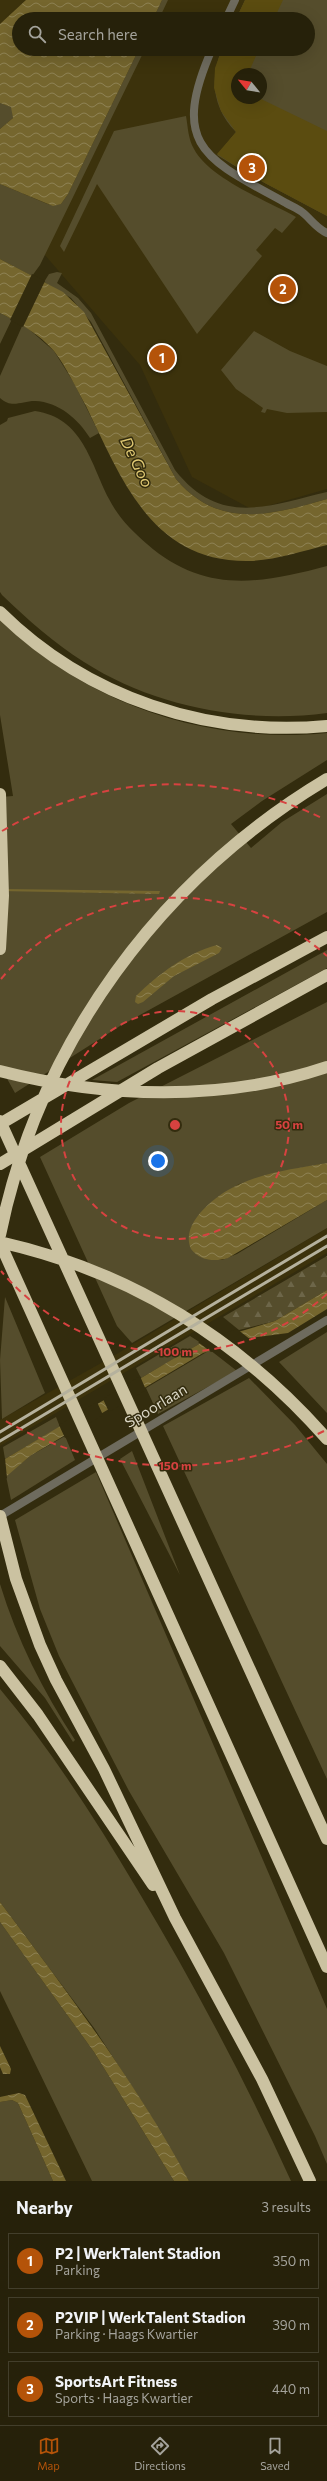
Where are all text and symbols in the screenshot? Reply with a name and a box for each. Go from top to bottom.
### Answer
search box [12,12,315,56]
icon: search [26,23,48,45]
text: Search here [58,25,137,43]
north arrow [231,68,267,104]
pin: 3 [239,153,265,183]
pin: 2 [270,274,296,304]
pin: 1 [149,343,175,373]
water label: De Goo [117,433,158,490]
text: 50 m [275,1117,303,1131]
centre of rings [168,1118,182,1132]
your location [148,1151,168,1171]
text: 100 m [158,1344,192,1358]
street label: Spoorlaan [121,1379,190,1431]
text: 150 m [158,1458,192,1472]
text: Nearby [16,2197,73,2218]
text: 3 results [262,2199,311,2215]
text: P2 | WerkTalent Stadion [55,2244,221,2262]
text: 1 [27,2253,33,2269]
text: 350 m [273,2253,310,2269]
text: Parking [55,2262,100,2278]
text: P2VIP | WerkTalent Stadion [55,2308,246,2326]
text: 2 [26,2317,34,2333]
text: 390 m [272,2317,310,2333]
text: Parking · Haags Kwartier [55,2326,198,2342]
text: SportsArt Fitness [55,2372,177,2390]
text: 3 [26,2381,34,2397]
text: 440 m [272,2381,310,2397]
text: Sports · Haags Kwartier [55,2390,193,2406]
tab: Map [37,2435,60,2472]
tab: Directions [134,2435,186,2472]
tab: Saved [260,2435,290,2472]

